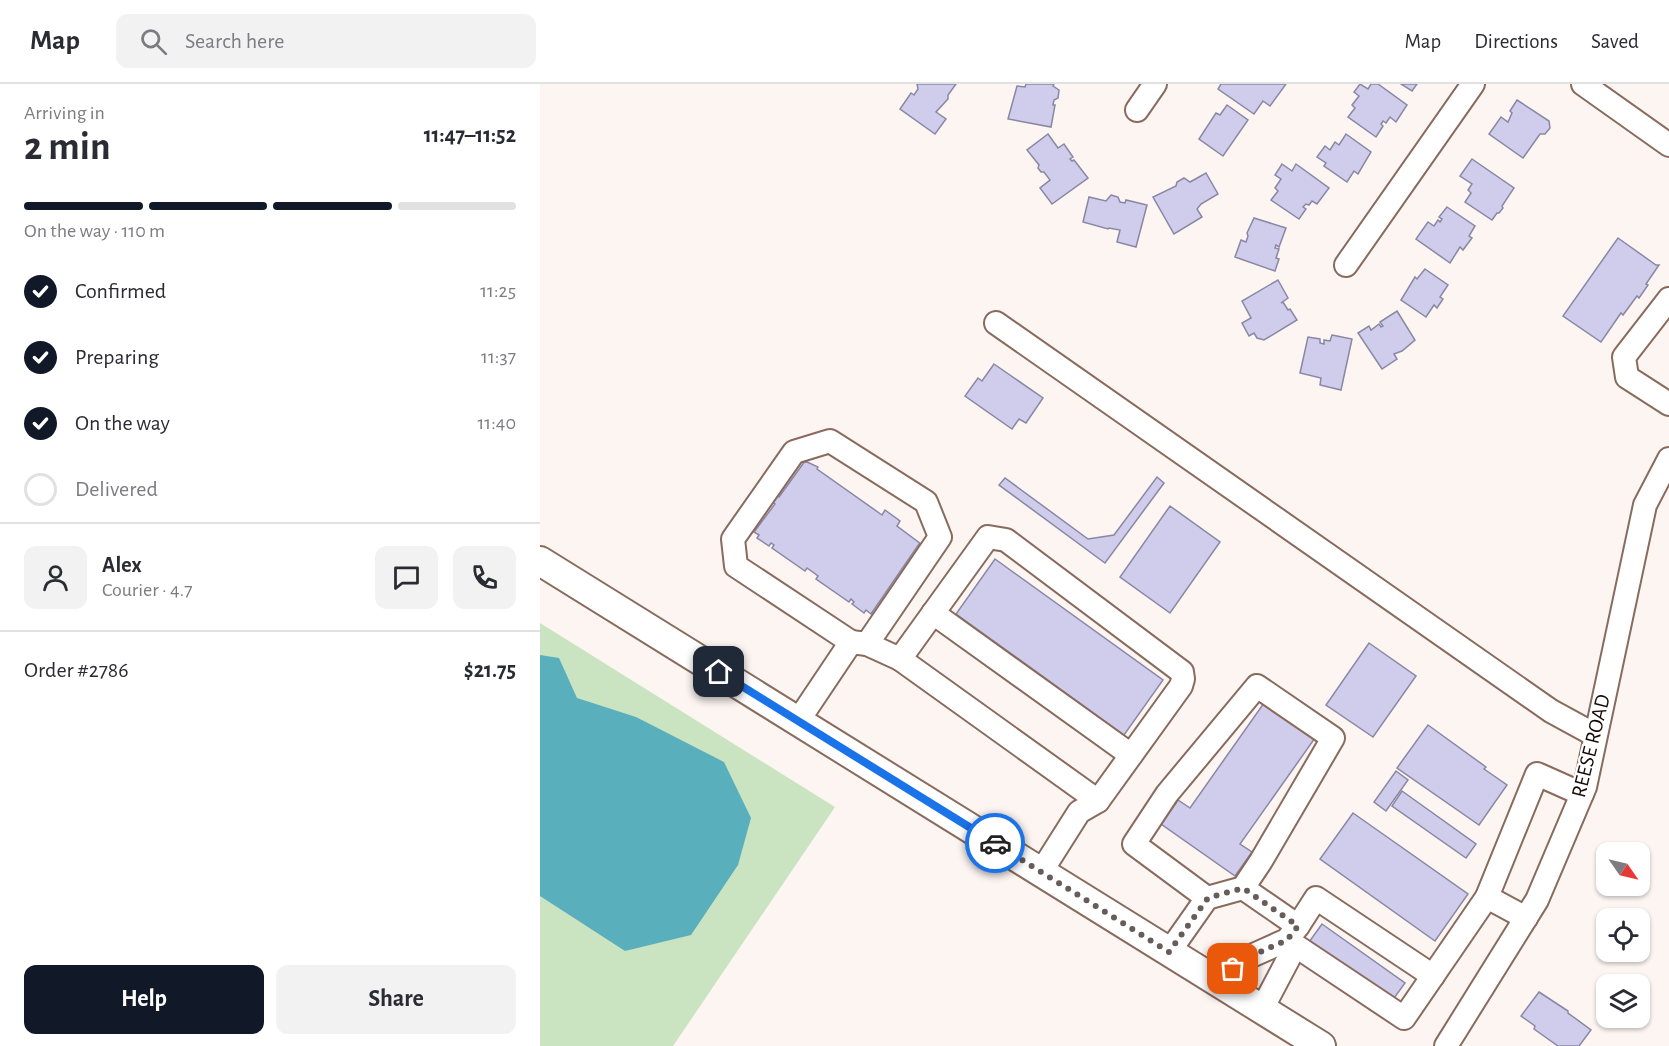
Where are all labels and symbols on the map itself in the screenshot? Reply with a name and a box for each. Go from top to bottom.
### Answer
pin [693,646,744,697]
street label: REESE ROAD [1568,692,1614,800]
courier [965,813,1025,873]
north arrow [1596,842,1650,896]
pin [1207,943,1258,994]

